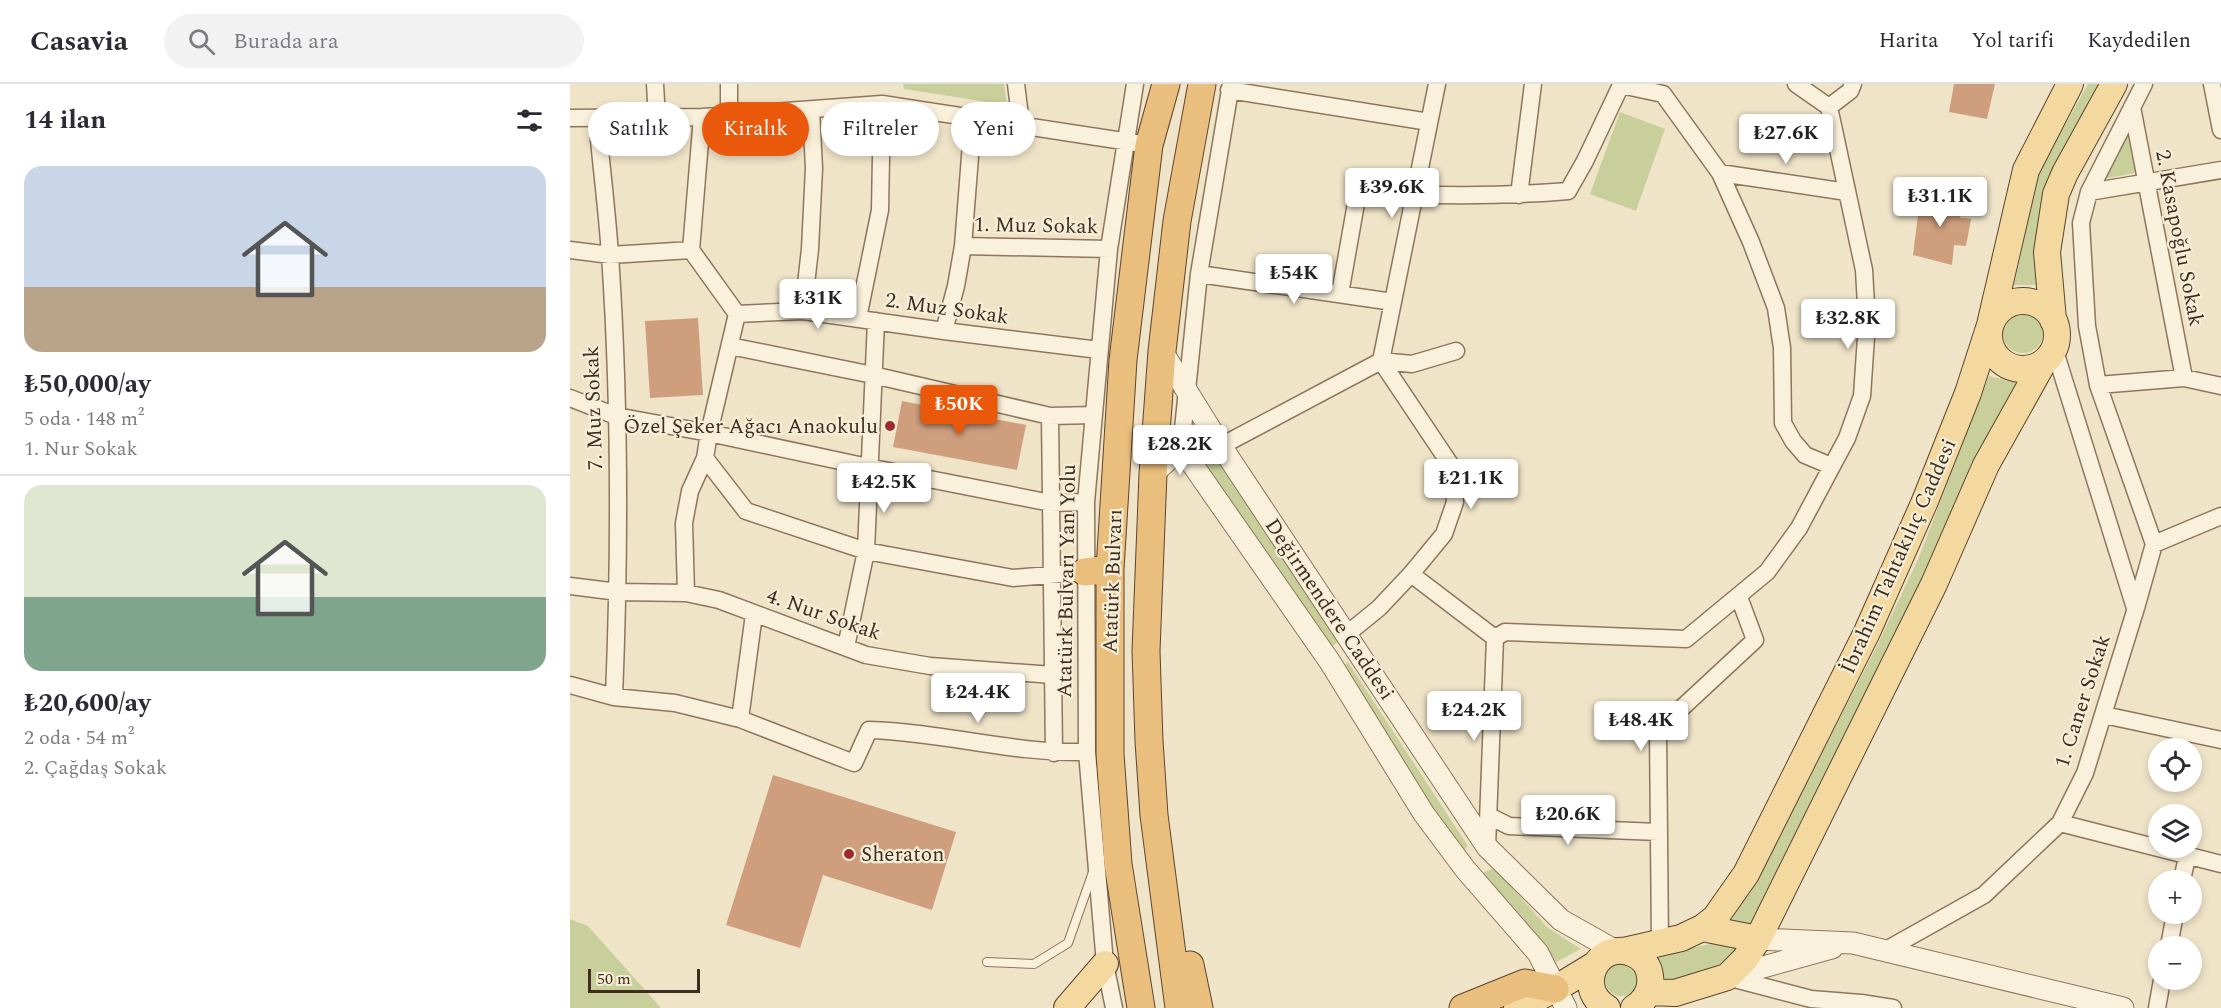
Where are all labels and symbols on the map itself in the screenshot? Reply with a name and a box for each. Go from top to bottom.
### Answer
pin: ₺27.6K [1737,114,1835,165]
street label: 2. Kasapoğlu Sokak [2146,147,2212,330]
pin: ₺39.6K [1343,168,1441,219]
pin: ₺31.1K [1891,177,1989,228]
street label: 1. Muz Sokak [973,209,1099,243]
pin: ₺54K [1258,254,1330,305]
pin: ₺31K [782,279,854,330]
street label: 2. Muz Sokak [883,284,1011,334]
pin: ₺32.8K [1799,299,1897,350]
street label: 7. Muz Sokak [576,345,612,471]
pin: ₺50K [923,385,995,436]
place label: Özel Şeker Ağacı Anaokulu [623,411,878,443]
marker: Özel Şeker Ağacı Anaokulu [883,419,897,433]
pin: ₺28.2K [1131,425,1229,476]
street label: İbrahim Tahtakılıç Caddesi [1833,434,1965,679]
pin: ₺21.1K [1422,459,1520,510]
pin: ₺42.5K [835,463,933,514]
street label: Atatürk Bulvarı Yan Yolu [1049,464,1085,698]
street label: Atatürk Bulvarı [1094,508,1132,654]
street label: Değirmendere Caddesi [1256,512,1402,707]
street label: 4. Nur Sokak [762,580,886,650]
street label: 1. Caner Sokak [2046,630,2120,772]
pin: ₺24.4K [929,673,1027,724]
pin: ₺24.2K [1425,691,1523,742]
pin: ₺48.4K [1592,701,1690,752]
pin: ₺20.6K [1519,795,1617,846]
place label: Sheraton [861,839,944,871]
marker: Sheraton [842,847,856,861]
scale bar [588,966,700,994]

